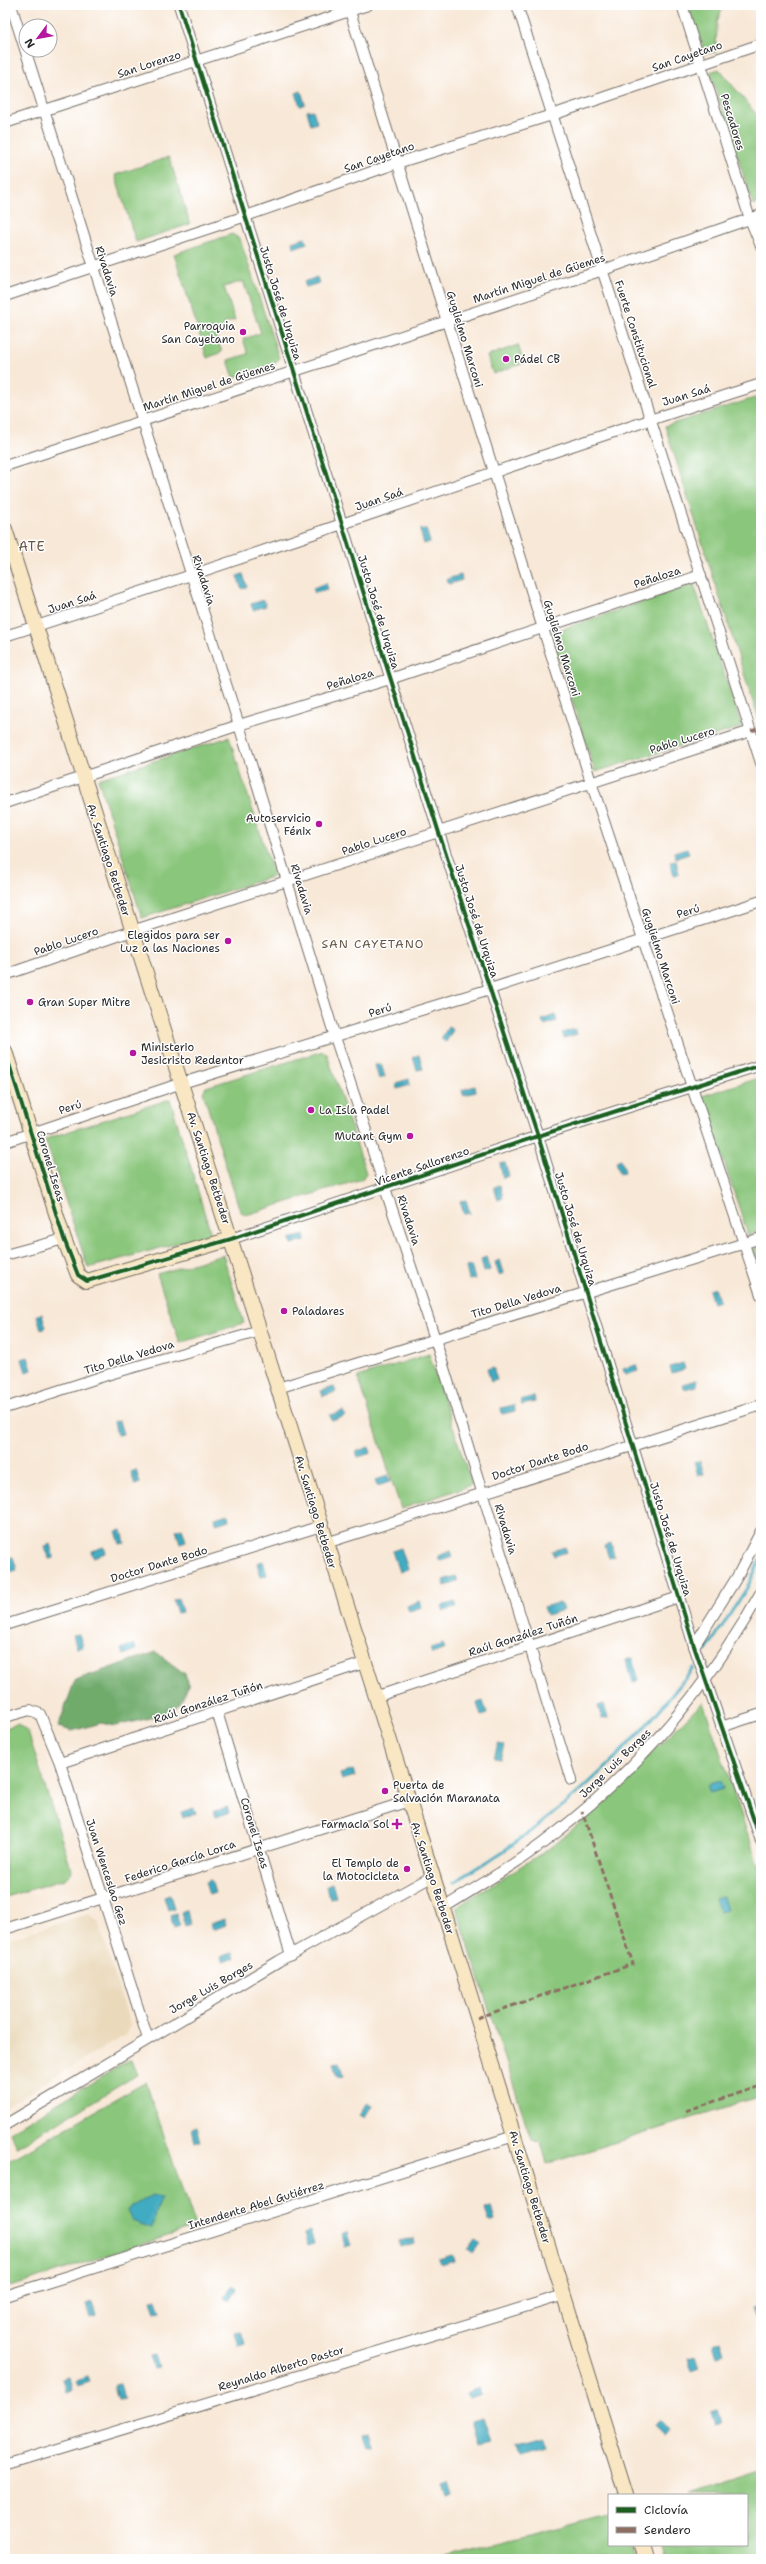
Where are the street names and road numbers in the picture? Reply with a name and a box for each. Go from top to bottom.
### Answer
street label: San Cayetano [650,37,725,76]
street label: San Lorenzo [116,47,183,82]
street label: Pescadores [717,92,748,152]
street label: San Cayetano [342,138,417,177]
street label: Rivadavia [91,244,122,298]
street label: Justo José de Urquiza [256,244,305,362]
street label: Martín Miguel de Güemes [471,250,607,307]
street label: Fuerte Constitucional [611,278,660,391]
street label: Guglielmo Marconi [443,289,486,389]
street label: Martín Miguel de Güemes [141,358,277,415]
street label: Juan Saá [660,381,712,410]
street label: Juan Saá [353,484,405,515]
street label: Rivadavia [188,553,219,607]
street label: Justo José de Urquiza [354,553,403,671]
street label: Peñaloza [632,563,683,592]
street label: Juan Saá [46,588,98,617]
street label: Guglielmo Marconi [540,598,583,698]
street label: Peñaloza [325,665,376,694]
street label: Pablo Lucero [648,723,717,757]
street label: Av. Santiago Betbeder [83,802,134,919]
street label: Pablo Lucero [340,824,409,859]
street label: Rivadavia [287,862,316,916]
street label: Justo José de Urquiza [451,863,502,980]
street label: Perú [675,901,701,922]
street label: Guglielmo Marconi [638,906,683,1006]
street label: Pablo Lucero [32,923,101,959]
street label: Perú [367,1000,393,1021]
street label: Perú [57,1097,83,1118]
street label: Av. Santiago Betbeder [183,1110,234,1227]
street label: Coronel Iseas [33,1129,68,1204]
street label: Vicente Sallorenzo [373,1143,472,1190]
street label: Justo José de Urquiza [551,1170,600,1288]
street label: Rivadavia [393,1193,424,1247]
street label: Tito Della Vedova [469,1281,563,1322]
street label: Tito Della Vedova [82,1337,176,1378]
street label: Doctor Dante Bodo [490,1439,591,1484]
street label: Av. Santiago Betbeder [291,1454,340,1571]
street label: Justo José de Urquiza [646,1480,695,1598]
street label: Rivadavia [491,1502,520,1556]
street label: Doctor Dante Bodo [109,1543,210,1586]
street label: Raúl González Tuñón [467,1611,580,1660]
street label: Raúl González Tuñón [152,1678,265,1727]
street label: Jorge Luis Borges [576,1725,654,1801]
street label: Coronel Iseas [237,1796,272,1871]
street label: Juan Wenceslao Gez [82,1817,131,1927]
street label: Av. Santiago Betbeder [407,1820,458,1937]
street label: Federico García Lorca [123,1836,238,1886]
street label: Jorge Luis Borges [167,1957,256,2017]
street label: Av. Santiago Betbeder [505,2129,554,2246]
street label: Intendente Abel Gutiérrez [186,2178,326,2233]
street label: Reynaldo Alberto Pastor [216,2342,346,2395]

